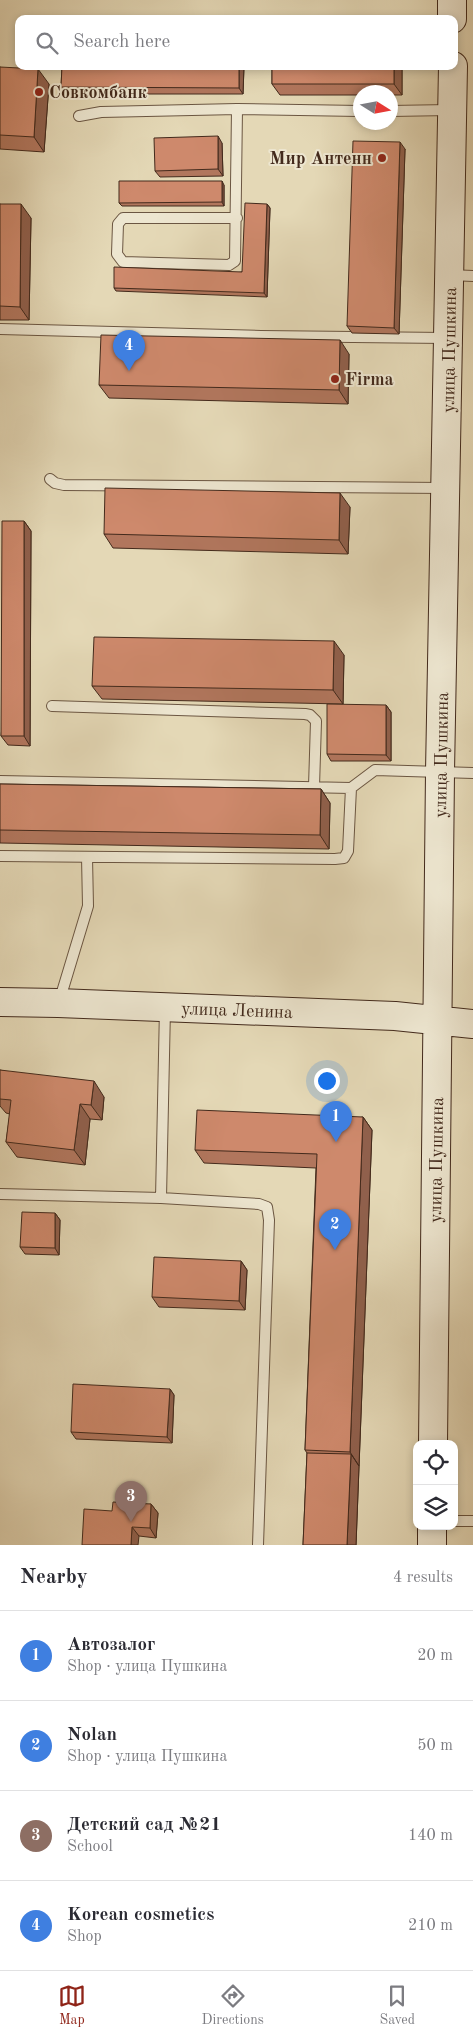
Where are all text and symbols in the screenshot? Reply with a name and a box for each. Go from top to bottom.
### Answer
search box [15,15,458,70]
icon: search [33,29,61,57]
text: Search here [73,33,170,52]
place label: Совкомбанк [49,84,148,102]
north arrow [353,85,398,130]
marker: Совкомбанк [33,86,45,98]
place label: Мир Антенн [270,150,372,168]
marker: Мир Антенн [376,152,388,164]
street label: улица Пушкина [440,287,460,413]
pin: 4 [113,330,145,371]
place label: Firma [345,371,394,389]
marker: Firma [329,373,341,385]
street label: улица Пушкина [432,692,452,818]
street label: улица Ленина [181,1000,293,1022]
your location [314,1068,340,1094]
street label: улица Пушкина [427,1097,447,1223]
pin: 1 [320,1101,352,1142]
pin: 2 [319,1209,351,1250]
map controls [413,1440,458,1530]
button: locate [413,1440,458,1485]
pin: 3 [115,1481,147,1522]
button: layers [413,1485,458,1530]
text: Nearby [20,1567,88,1588]
text: 4 results [393,1570,453,1586]
text: Автозалог [67,1636,155,1655]
text: 1 [31,1648,41,1664]
text: 20 m [417,1648,453,1664]
text: Shop · улица Пушкина [67,1659,227,1675]
text: Nolan [67,1726,117,1745]
text: 2 [31,1738,41,1754]
text: 50 m [417,1738,453,1754]
text: Shop · улица Пушкина [67,1749,227,1765]
text: Детский сад №21 [67,1816,221,1835]
text: 3 [31,1828,41,1844]
text: 140 m [408,1828,453,1844]
text: School [67,1839,113,1855]
text: Korean cosmetics [67,1906,214,1925]
text: 4 [31,1918,41,1934]
text: 210 m [408,1918,453,1934]
text: Shop [67,1929,102,1945]
tab: Map [58,1982,86,2029]
tab: Directions [202,1982,264,2029]
tab: Saved [379,1982,415,2029]

